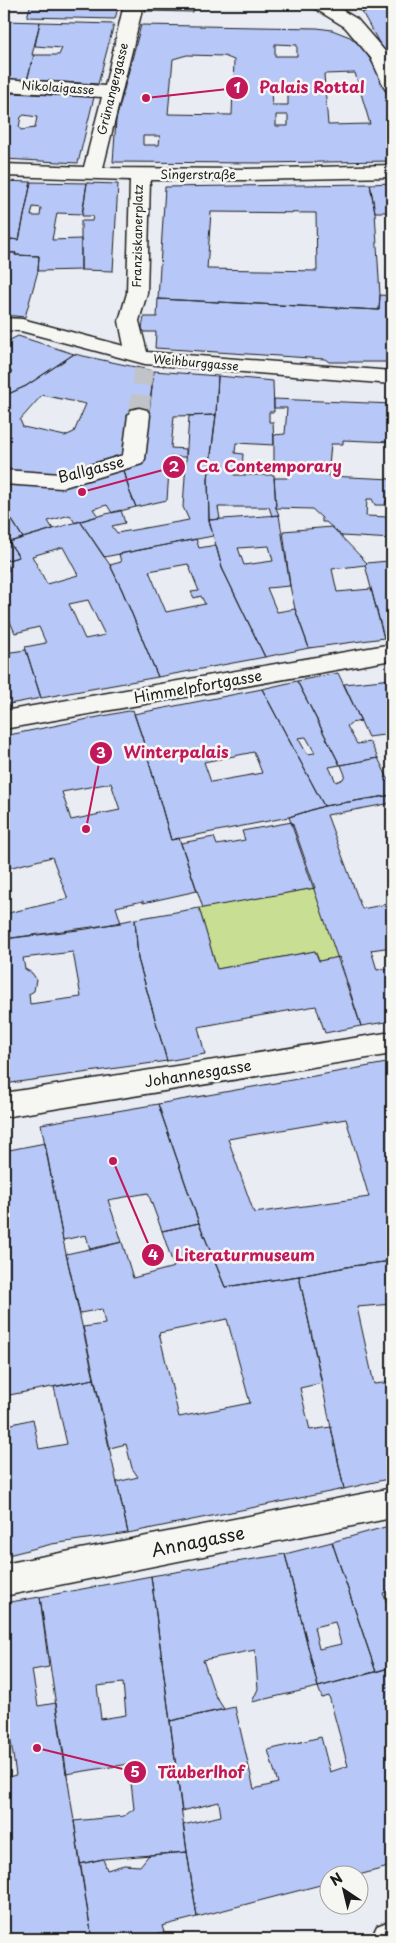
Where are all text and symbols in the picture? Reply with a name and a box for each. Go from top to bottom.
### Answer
street label: Grünangergasse [92,41,132,137]
callout: Palais Rottal [225,72,375,103]
text: Palais Rottal [259,74,365,98]
street label: Nikolaigasse [21,75,95,99]
text: 1 [233,75,241,98]
street label: Singerstraße [160,165,236,183]
street label: Franziskanerplatz [127,184,147,288]
street label: Weihburggasse [153,349,240,375]
street label: Ballgasse [55,449,126,488]
callout: Ca Contemporary [161,451,352,482]
text: Ca Contemporary [196,453,342,477]
text: 2 [169,454,180,477]
street label: Himmelpfortgasse [132,663,264,708]
callout: Winterpalais [88,737,239,768]
text: Winterpalais [123,739,229,763]
text: 3 [96,740,106,763]
street label: Johannesgasse [143,1053,253,1092]
callout: Literaturmuseum [140,1239,325,1270]
text: 4 [148,1242,158,1265]
text: Literaturmuseum [175,1242,315,1266]
street label: Annagasse [149,1518,247,1563]
callout: Täuberlhof [122,1757,254,1788]
text: 5 [130,1759,140,1782]
text: Täuberlhof [158,1759,246,1783]
north arrow [318,1866,368,1916]
text: N [326,1867,347,1891]

